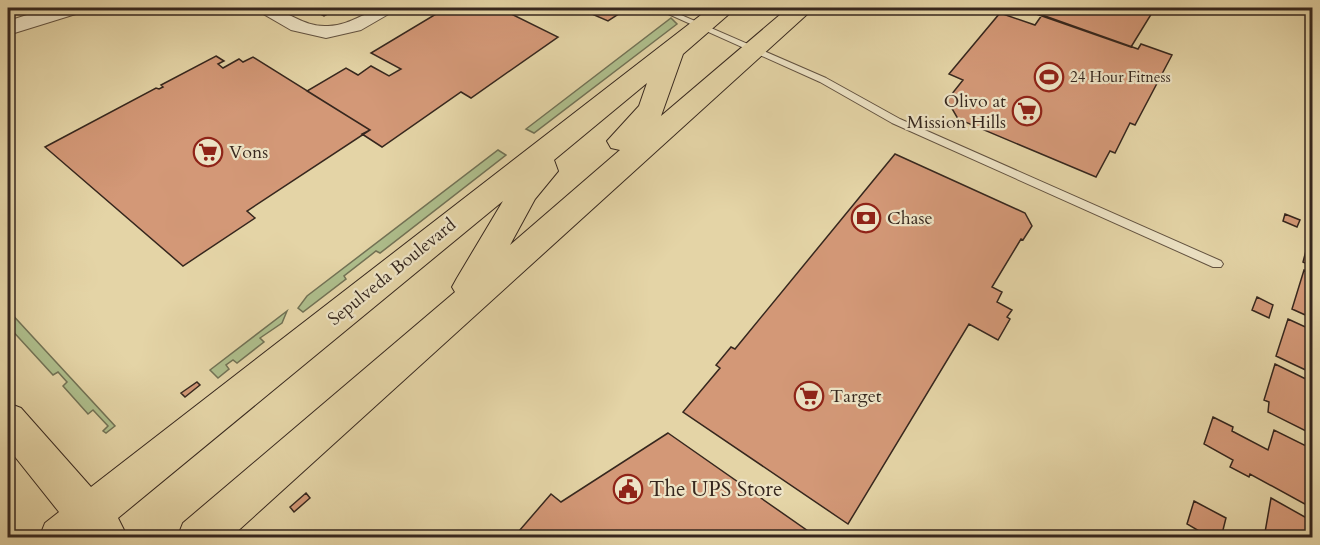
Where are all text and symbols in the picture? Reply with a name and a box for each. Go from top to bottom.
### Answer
sports icon: 24 Hour Fitness [1033,61,1065,93]
place label: 24 Hour Fitness [1070,67,1171,87]
place label: Olivo at Mission Hills [907,89,1006,135]
supermarket icon: Olivo at Mission Hills [1011,95,1043,127]
supermarket icon: Vons [192,136,224,168]
place label: Vons [229,140,268,165]
bank icon: Chase [850,202,882,234]
place label: Chase [887,206,933,231]
street label: Sepulveda Boulevard [323,212,462,332]
supermarket icon: Target [793,380,825,412]
place label: Target [830,384,882,409]
public building icon: The UPS Store [612,473,644,505]
place label: The UPS Store [649,475,783,504]

